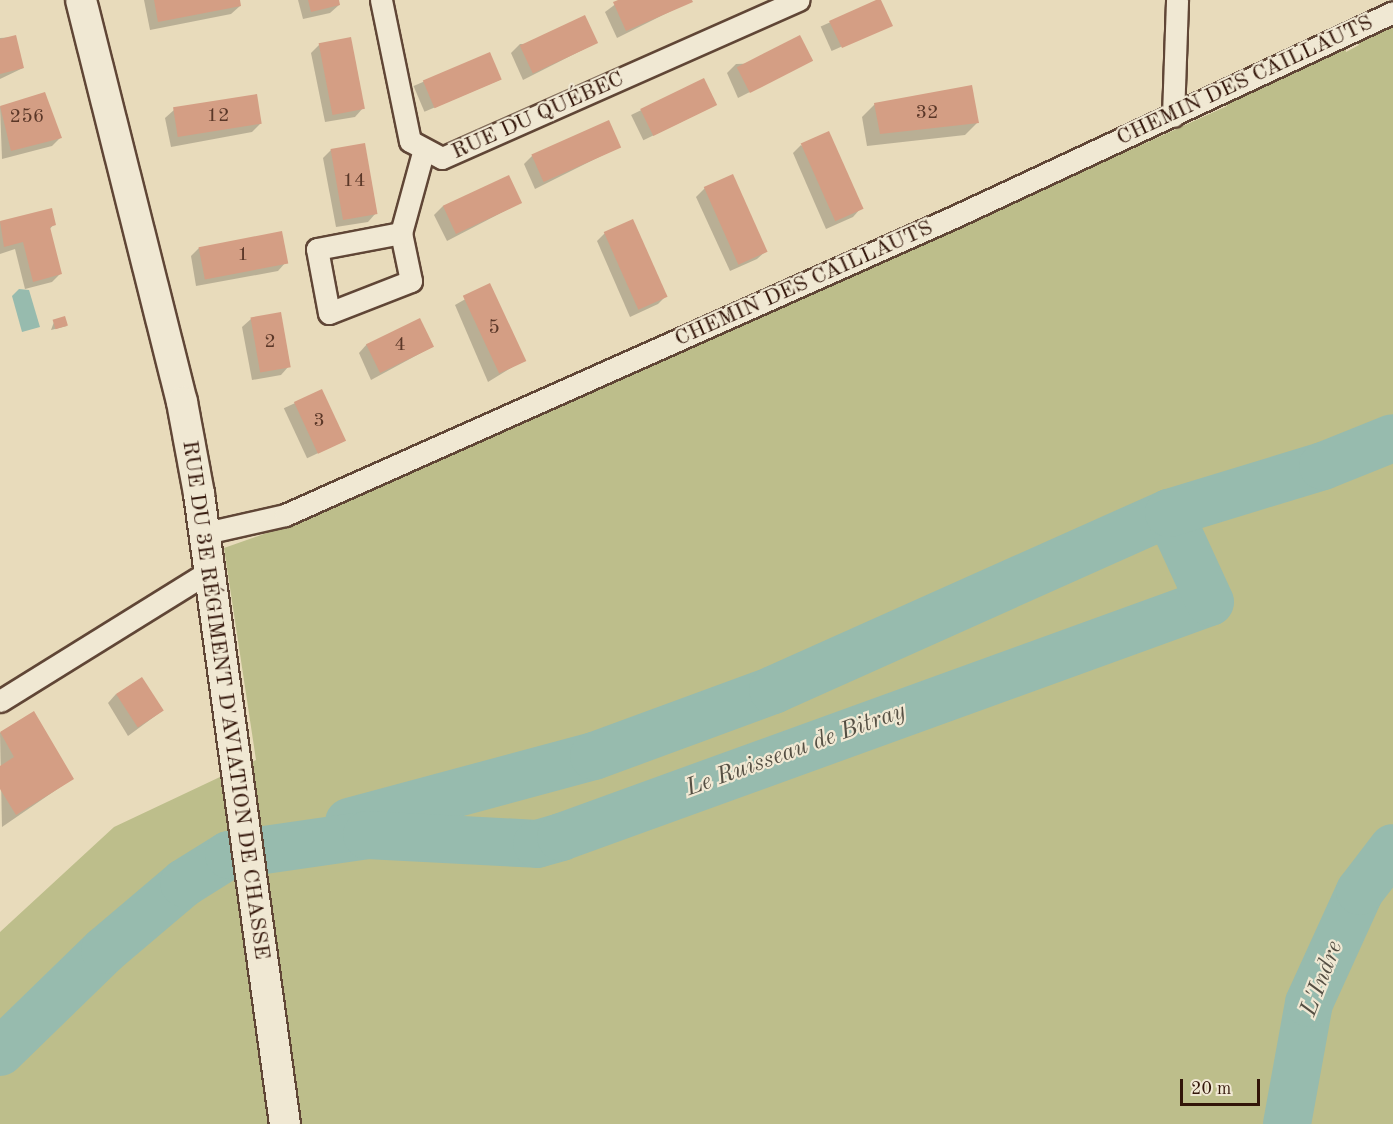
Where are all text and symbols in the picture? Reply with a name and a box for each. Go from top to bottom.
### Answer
street label: CHEMIN DES CAILLAUTS [1113,10,1377,152]
street label: RUE DU QUÉBEC [448,66,628,166]
house number: 32 [915,101,939,125]
house number: 12 [206,104,230,128]
house number: 256 [10,105,44,129]
house number: 14 [342,169,366,193]
street label: CHEMIN DES CAILLAUTS [671,215,937,353]
house number: 1 [237,243,249,267]
house number: 5 [488,316,500,340]
house number: 2 [264,330,276,354]
house number: 4 [394,333,406,357]
house number: 3 [313,409,325,433]
street label: RUE DU 3E RÉGIMENT D'AVIATION DE CHASSE [175,439,275,961]
water label: Le Ruisseau de Bitray [682,698,910,804]
water label: L'Indre [1296,937,1350,1021]
scale bar [1183,1067,1262,1105]
text: 20 m [1191,1080,1231,1098]

